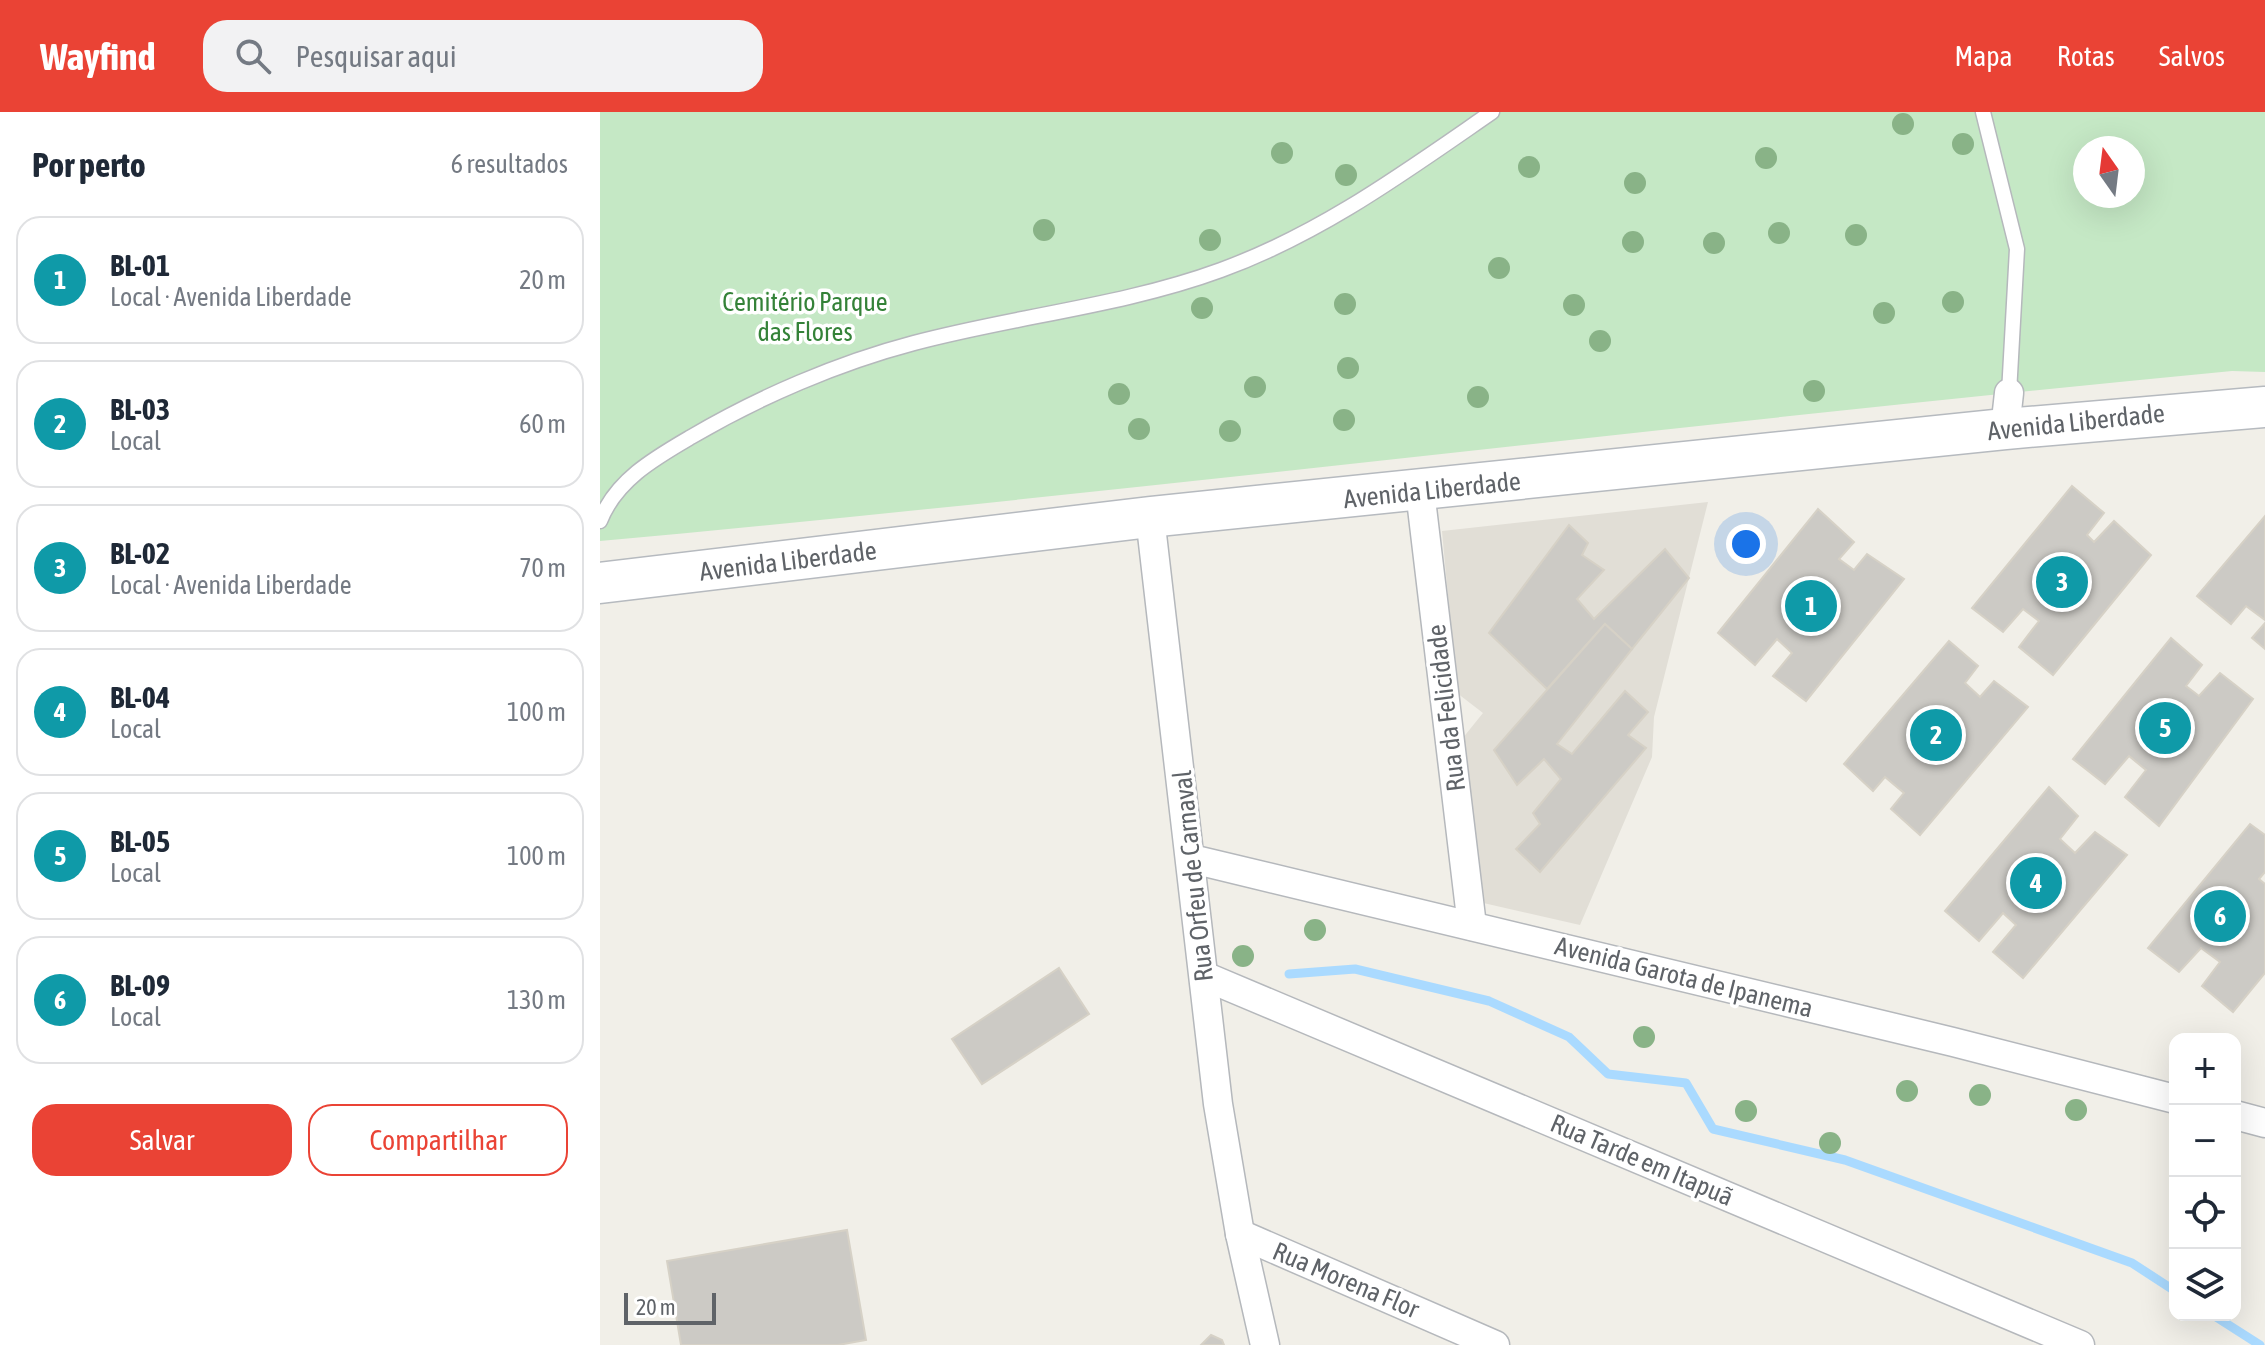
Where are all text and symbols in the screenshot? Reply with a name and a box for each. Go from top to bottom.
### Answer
search box [203,20,763,92]
icon: search [231,34,275,78]
text: Wayfind [40,35,155,78]
text: Pesquisar aqui [295,39,457,73]
text: Mapa [1955,40,2013,72]
text: Rotas [2057,40,2115,72]
text: Salvos [2159,40,2225,72]
north arrow [2073,136,2145,208]
text: Por perto [32,145,146,184]
text: 6 resultados [451,149,568,179]
text: BL-01 [110,248,170,282]
text: 1 [54,265,66,295]
text: 20 m [519,265,566,295]
text: Local · Avenida Liberdade [110,282,352,312]
park label: Cemitério Parque das Flores [722,287,888,347]
text: BL-03 [110,392,170,426]
street label: Avenida Liberdade [1986,398,2166,446]
text: 2 [54,409,66,439]
text: 60 m [519,409,566,439]
text: Local [110,426,161,456]
street label: Avenida Liberdade [1342,466,1522,514]
your location [1726,524,1766,564]
street label: Avenida Liberdade [698,535,878,587]
text: BL-02 [110,536,170,570]
pin: 3 [2036,552,2088,612]
text: 3 [54,553,66,583]
text: 70 m [519,553,566,583]
text: Local · Avenida Liberdade [110,570,352,600]
pin: 1 [1785,576,1837,636]
street label: Rua da Felicidade [1421,623,1471,793]
text: BL-04 [110,680,170,714]
text: 4 [54,697,66,727]
text: 100 m [507,697,566,727]
pin: 5 [2139,698,2191,758]
pin: 2 [1910,705,1962,765]
text: Local [110,714,161,744]
street label: Rua Orfeu de Carnaval [1167,769,1219,983]
text: BL-05 [110,824,170,858]
text: 5 [54,841,66,871]
text: 100 m [507,841,566,871]
pin: 4 [2010,853,2062,913]
text: Local [110,858,161,888]
pin: 6 [2194,886,2246,946]
street label: Avenida Garota de Ipanema [1552,930,1816,1024]
text: BL-09 [110,968,170,1002]
text: 6 [54,985,66,1015]
text: 130 m [507,985,566,1015]
text: Local [110,1002,161,1032]
map controls [2169,1033,2241,1321]
button: + [2169,1033,2241,1105]
button: Salvar [32,1104,292,1176]
button: Compartilhar [308,1104,568,1176]
button: − [2169,1105,2241,1177]
street label: Rua Tarde em Itapuã [1546,1108,1738,1212]
button: locate [2169,1177,2241,1249]
street label: Rua Morena Flor [1269,1236,1424,1324]
button: layers [2169,1249,2241,1321]
scale bar [624,1289,716,1325]
text: 20 m [636,1294,676,1320]

